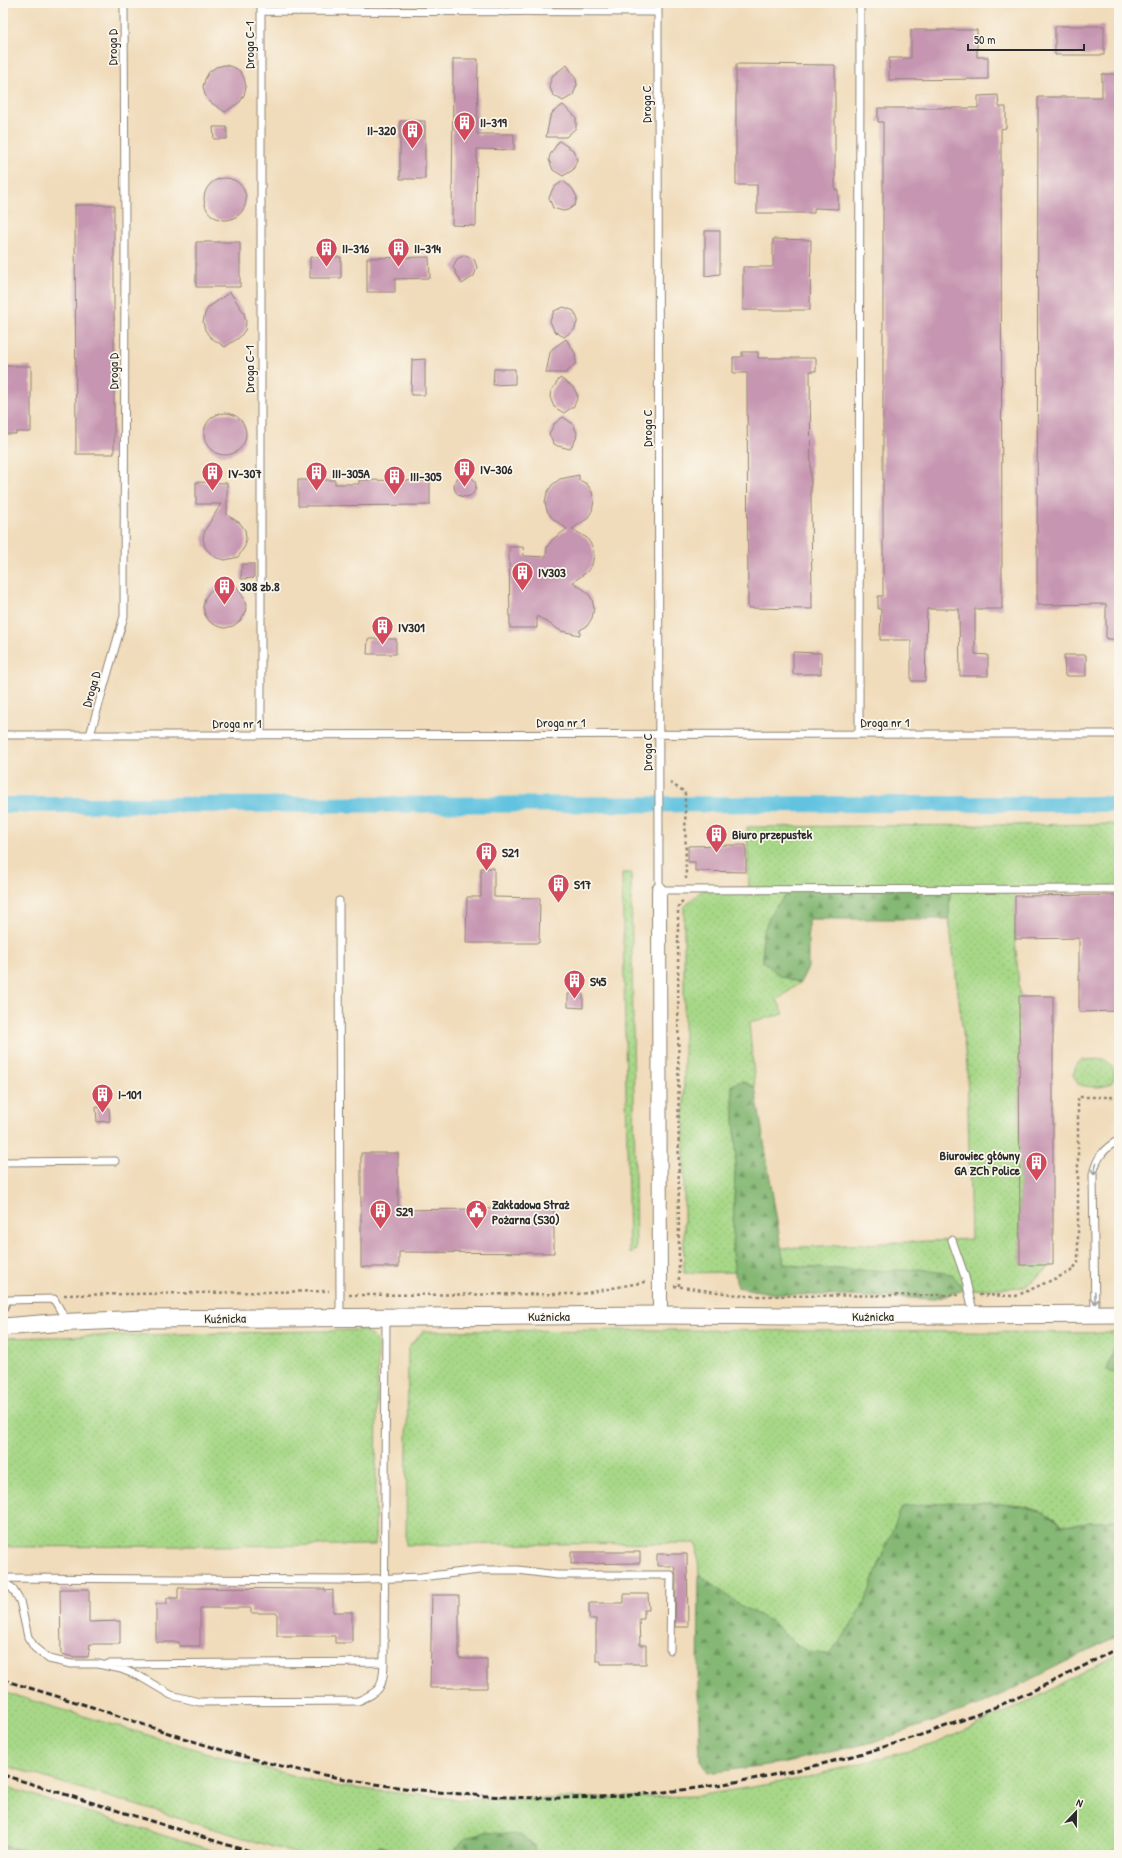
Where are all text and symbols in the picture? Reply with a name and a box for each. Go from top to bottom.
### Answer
street label: Droga C-1 [240,21,258,69]
scale bar [968,26,1084,52]
street label: Droga D [103,28,121,65]
text: 50 m [974,31,995,48]
street label: Droga C [637,85,655,123]
building icon: II-319 [452,109,478,142]
place label: II-319 [480,113,507,131]
building icon: II-320 [399,117,425,150]
place label: II-320 [367,121,396,139]
building icon: II-316 [313,235,339,268]
building icon: II-314 [385,235,411,268]
place label: II-316 [342,239,370,257]
place label: II-314 [414,239,441,257]
street label: Droga C-1 [240,345,258,393]
street label: Droga D [104,352,122,389]
street label: Droga C [638,409,656,447]
building icon: IV-306 [452,456,478,489]
building icon: IV-307 [199,460,225,493]
building icon: III-305A [304,460,330,493]
place label: IV-306 [480,460,513,478]
building icon: III-305 [382,463,408,496]
place label: IV-307 [228,464,262,482]
place label: III-305A [332,464,371,482]
place label: III-305 [410,467,442,485]
building icon: IV303 [510,559,536,592]
place label: IV303 [538,563,566,581]
building icon: 308 zb.8 [212,573,238,606]
place label: 308 zb.8 [240,577,280,595]
building icon: IV301 [369,614,395,647]
place label: IV301 [398,618,425,636]
street label: Droga D [77,668,105,709]
street label: Droga nr 1 [537,713,586,731]
street label: Droga nr 1 [861,713,910,731]
street label: Droga nr 1 [213,714,262,732]
street label: Droga C [638,733,656,771]
building icon: Biuro przepustek [704,821,730,854]
place label: Biuro przepustek [732,825,813,844]
building icon: S21 [474,839,500,872]
place label: S21 [502,843,519,861]
building icon: S17 [545,871,571,904]
place label: S17 [574,875,592,893]
building icon: S45 [562,968,588,1001]
place label: S45 [590,972,607,990]
building icon: I-101 [90,1081,116,1114]
place label: I-101 [118,1085,142,1103]
place label: Biurowiec główny GA ZCh Police [940,1146,1021,1179]
building icon: Biurowiec główny GA ZCh Police [1023,1149,1049,1182]
one-way arrow [1091,1162,1098,1175]
place label: Zakładowa Straż Pożarna (S30) [492,1195,570,1228]
building icon: S29 [367,1198,393,1231]
public building icon: Zakładowa Straż Pożarna (S30) [463,1198,489,1231]
place label: S29 [396,1202,413,1220]
one-way arrow [1091,1291,1099,1304]
street label: Kuźnicka [528,1307,570,1325]
street label: Kuźnicka [852,1307,894,1325]
street label: Kuźnicka [204,1309,246,1327]
north arrow [1056,1792,1096,1832]
text: N [1074,1795,1085,1810]

